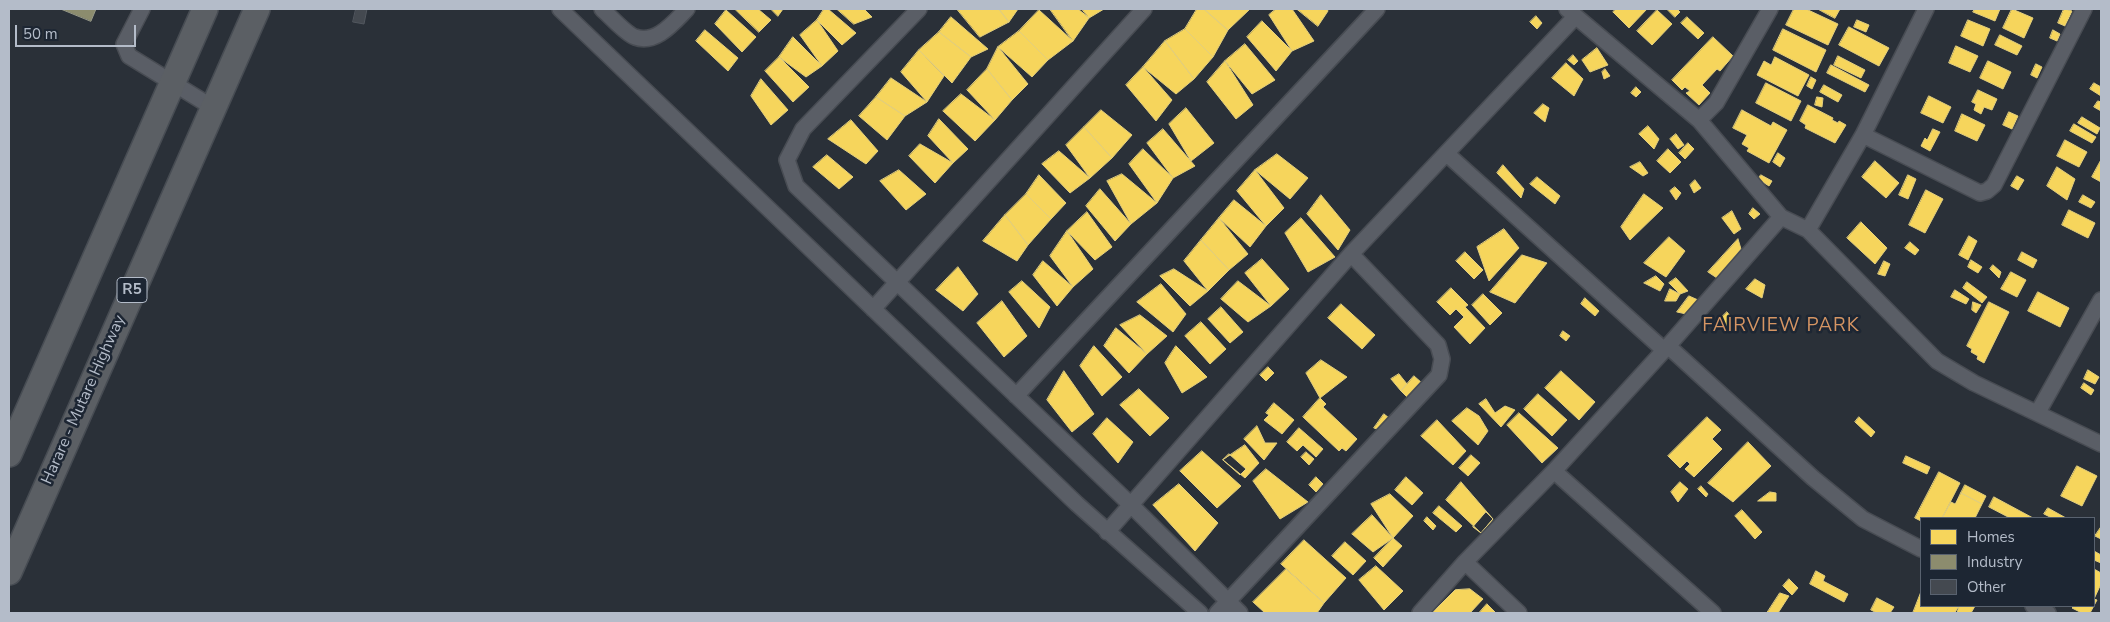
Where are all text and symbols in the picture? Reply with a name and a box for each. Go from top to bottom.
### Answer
scale bar [18,15,139,47]
text: 50 m [23,24,58,44]
road number: R5 [117,278,147,302]
street label: Harare - Mutare Highway [38,312,130,488]
district label: FAIRVIEW PARK [1701,315,1861,337]
legend [1920,517,2095,607]
text: Homes [1967,527,2015,547]
text: Industry [1967,552,2022,572]
text: Other [1967,577,2006,597]

